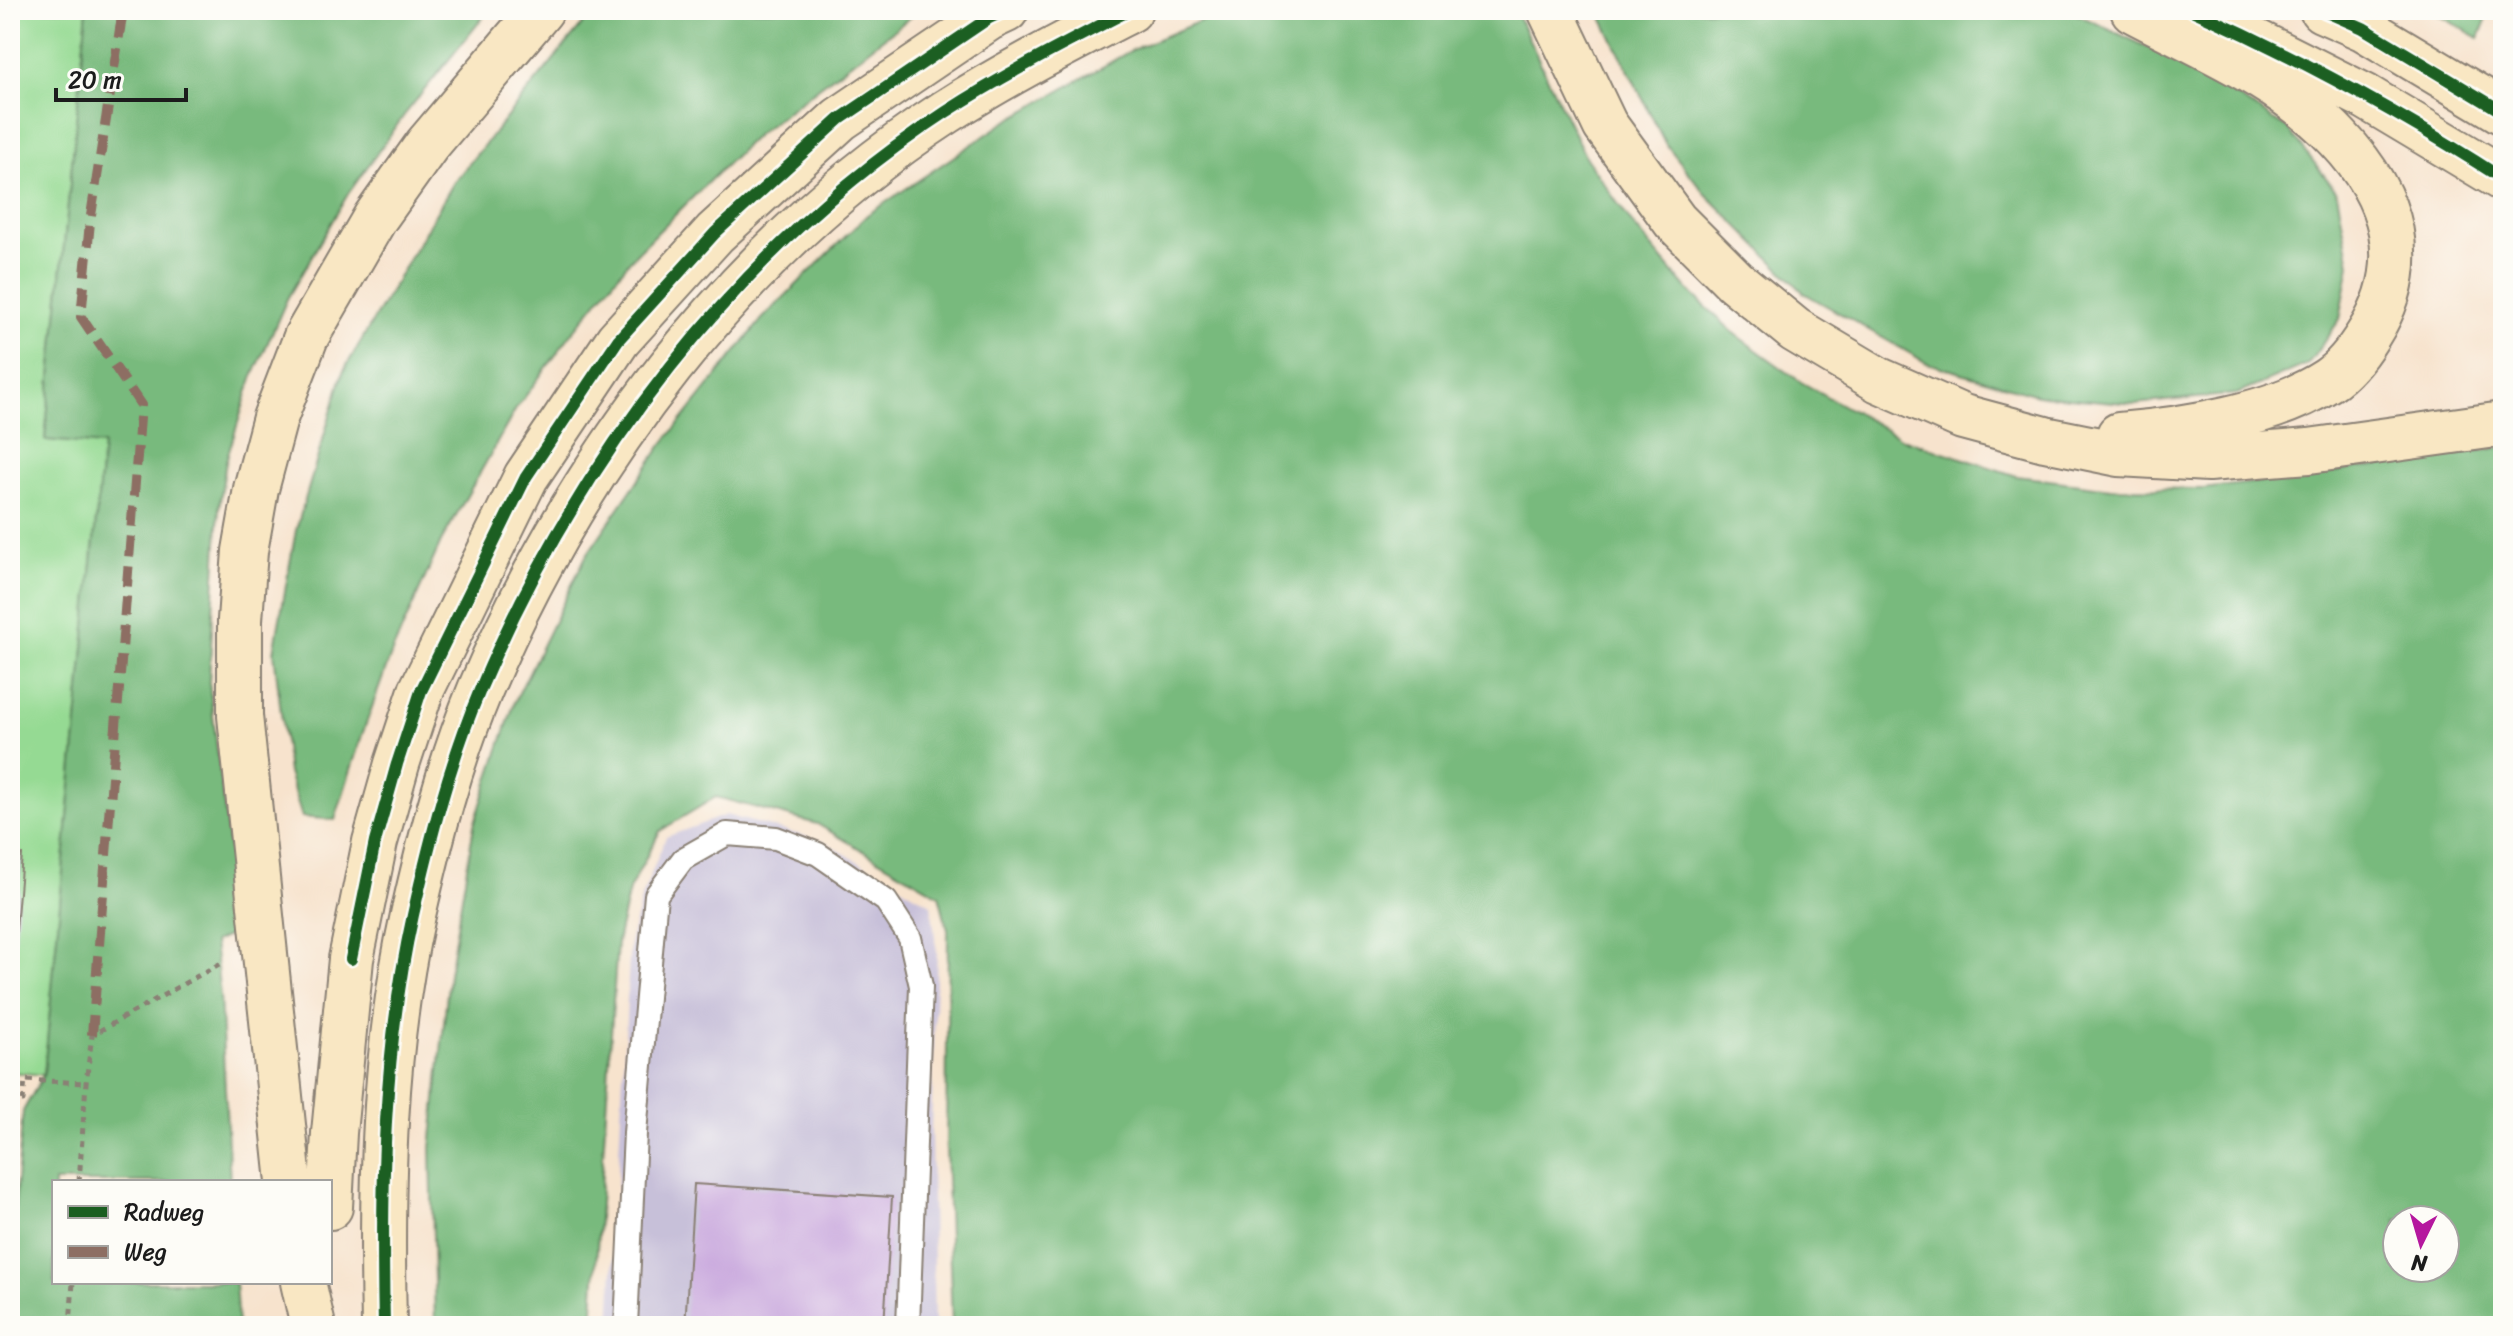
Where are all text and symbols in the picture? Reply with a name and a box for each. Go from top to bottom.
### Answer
scale bar [56,52,186,102]
text: 20 m [68,59,122,101]
legend [52,1180,332,1284]
text: Radweg [124,1191,204,1233]
north arrow [2381,1204,2461,1284]
text: Weg [124,1231,167,1273]
text: N [2409,1243,2430,1284]

